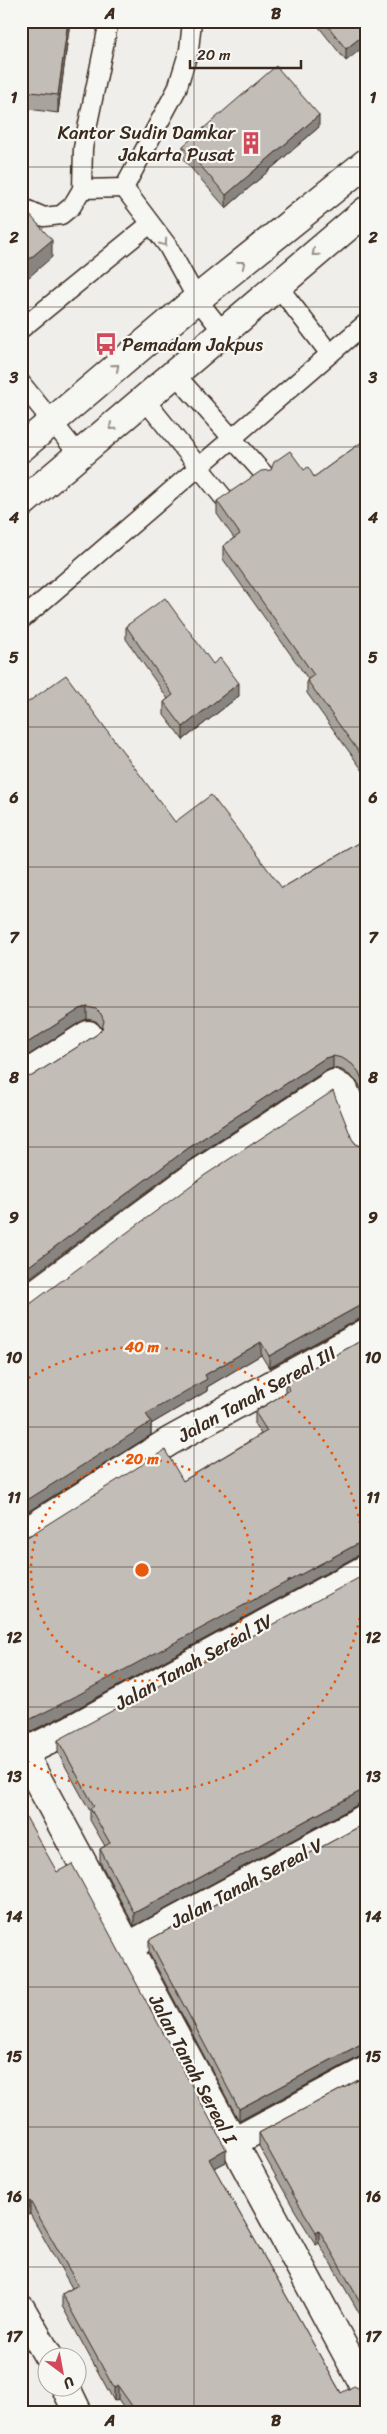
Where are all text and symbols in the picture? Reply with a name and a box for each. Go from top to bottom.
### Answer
text: A [104,0,115,28]
text: B [271,0,282,28]
scale bar [190,38,301,70]
text: 20 m [197,42,231,68]
text: 1 [11,83,18,112]
text: 1 [370,83,377,112]
place label: Kantor Sudin Damkar Jakarta Pusat [58,116,236,171]
building icon: Kantor Sudin Damkar Jakarta Pusat [238,130,264,156]
text: 2 [8,223,19,252]
text: 2 [367,223,378,252]
one-way arrow [158,237,167,246]
one-way arrow [311,247,320,256]
one-way arrow [236,261,246,270]
place label: Pemadam Jakpus [122,328,263,361]
bus stop icon: Pemadam Jakpus [93,331,119,357]
text: 3 [9,363,19,392]
text: 3 [368,363,378,392]
one-way arrow [110,364,119,373]
one-way arrow [108,421,117,430]
text: 4 [8,503,19,532]
text: 4 [367,503,378,532]
text: 5 [9,643,19,672]
text: 5 [368,643,378,672]
text: 6 [8,783,19,812]
text: 6 [367,783,378,812]
text: 7 [9,923,20,952]
text: 7 [368,923,379,952]
text: 8 [8,1063,19,1092]
text: 8 [367,1063,378,1092]
text: 9 [9,1203,19,1232]
text: 9 [368,1203,378,1232]
text: 40 m [124,1334,160,1360]
street label: Jalan Tanah Sereal III [171,1337,343,1452]
text: 10 [6,1343,22,1372]
text: 10 [365,1343,381,1372]
text: 20 m [124,1446,159,1472]
text: 11 [7,1483,21,1512]
text: 11 [366,1483,380,1512]
centre of rings [133,1561,151,1579]
street label: Jalan Tanah Sereal IV [108,1604,280,1720]
text: 12 [6,1623,23,1652]
text: 12 [365,1623,382,1652]
text: 13 [6,1762,22,1791]
text: 13 [365,1762,381,1791]
street label: Jalan Tanah Sereal V [164,1828,330,1938]
text: 14 [6,1902,22,1931]
text: 14 [365,1902,381,1931]
street label: Jalan Tanah Sereal I [139,1987,247,2151]
text: 15 [6,2042,23,2071]
text: 15 [365,2042,382,2071]
text: 16 [6,2182,22,2211]
text: 16 [365,2182,381,2211]
text: 17 [6,2322,24,2351]
text: 17 [365,2322,383,2351]
north arrow [38,2346,88,2396]
text: U [57,2370,79,2396]
text: A [104,2406,115,2434]
text: B [271,2406,282,2434]

